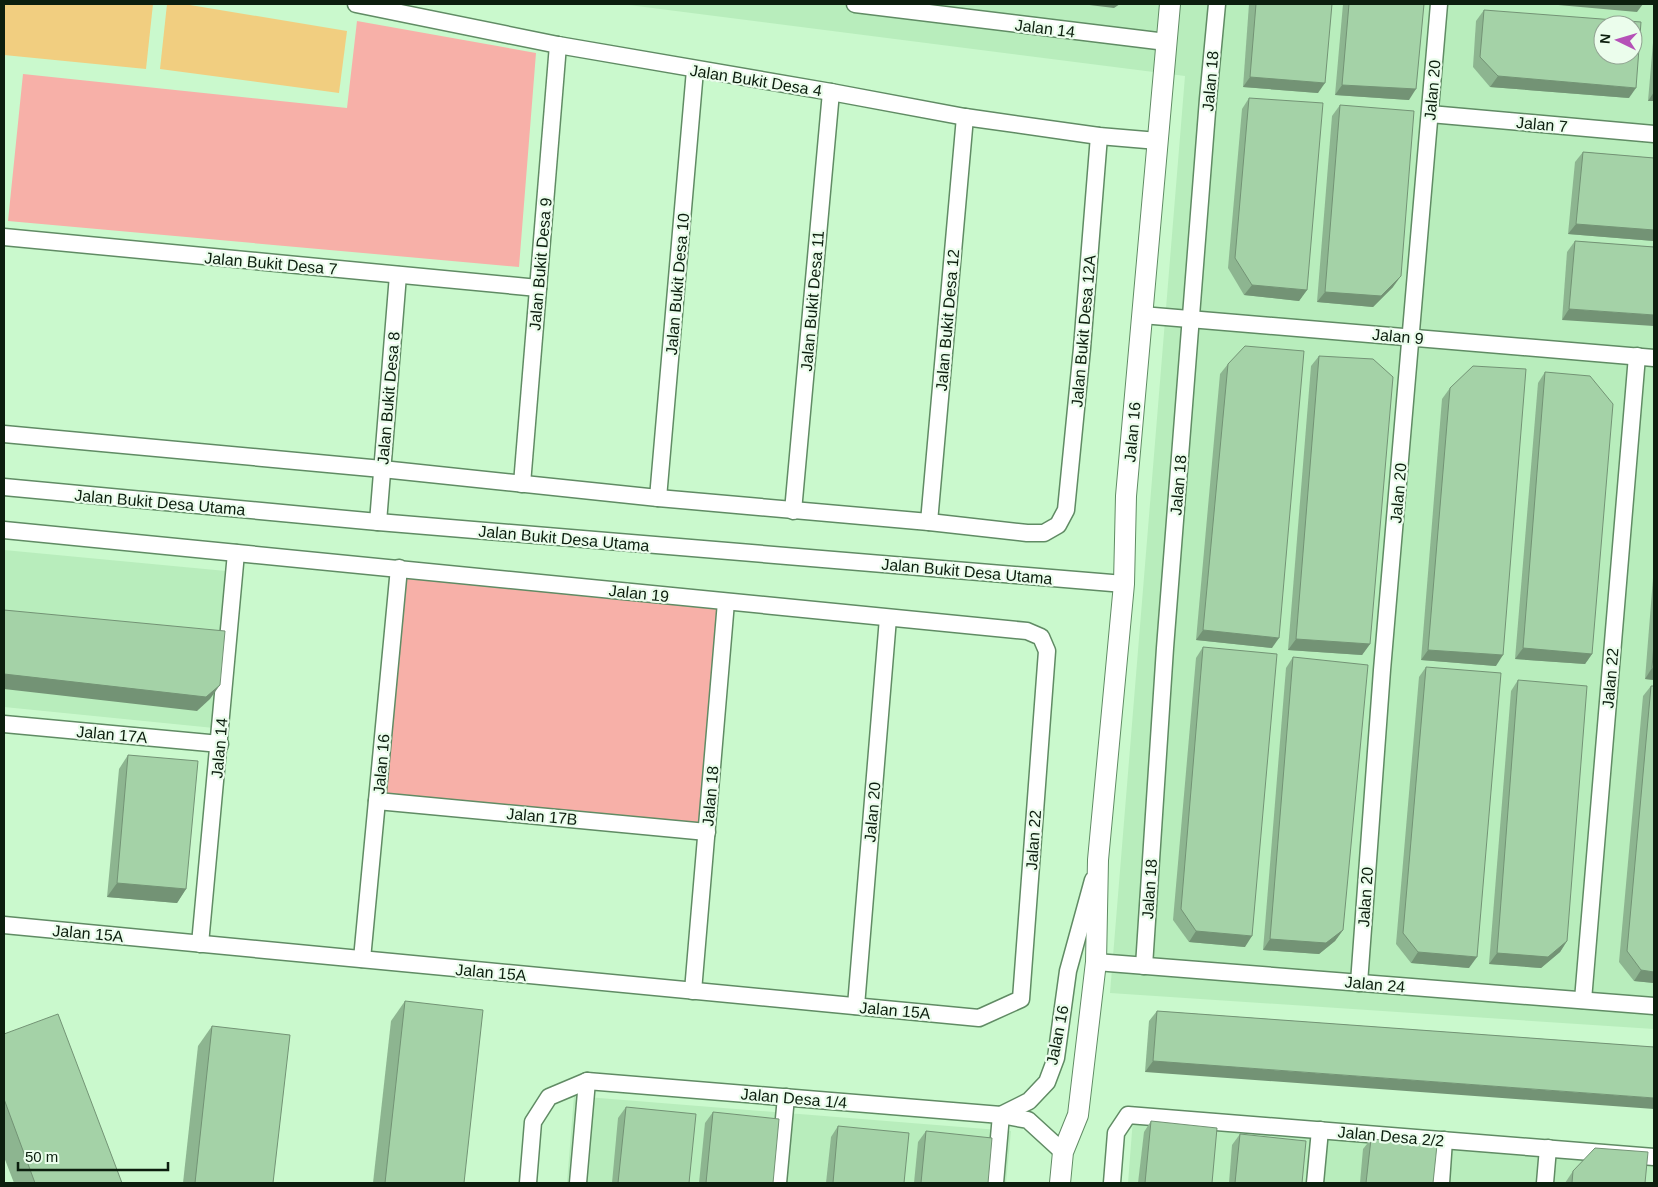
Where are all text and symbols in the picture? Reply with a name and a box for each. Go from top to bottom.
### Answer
north arrow [1593,15,1643,65]
street label: Jalan 14 [1014,16,1076,41]
text: N [1597,33,1613,45]
street label: Jalan 18 [1199,50,1222,112]
street label: Jalan 20 [1421,59,1444,121]
street label: Jalan Bukit Desa 4 [689,62,823,99]
street label: Jalan 7 [1516,114,1568,135]
street label: Jalan Bukit Desa 9 [526,197,555,331]
street label: Jalan Bukit Desa 10 [663,212,692,356]
street label: Jalan Bukit Desa 11 [798,230,827,372]
street label: Jalan Bukit Desa 12 [933,248,962,392]
street label: Jalan Bukit Desa 7 [204,249,338,278]
street label: Jalan Bukit Desa 12A [1068,254,1099,408]
street label: Jalan 9 [1372,326,1424,347]
street label: Jalan Bukit Desa 8 [374,331,403,465]
street label: Jalan 16 [1121,401,1144,463]
street label: Jalan 18 [1167,454,1190,516]
street label: Jalan 20 [1387,462,1410,524]
street label: Jalan Bukit Desa Utama [74,487,246,518]
street label: Jalan Bukit Desa Utama [478,523,650,554]
street label: Jalan Bukit Desa Utama [881,556,1053,587]
street label: Jalan 19 [608,582,670,605]
street label: Jalan 22 [1599,647,1622,709]
street label: Jalan 14 [208,717,231,779]
street label: Jalan 17A [76,723,148,746]
street label: Jalan 16 [370,733,393,795]
street label: Jalan 18 [699,765,722,827]
street label: Jalan 20 [861,781,884,843]
street label: Jalan 17B [506,805,578,828]
street label: Jalan 22 [1023,809,1044,871]
street label: Jalan 18 [1139,858,1160,920]
street label: Jalan 20 [1355,866,1376,928]
street label: Jalan 15A [52,922,124,945]
street label: Jalan 15A [455,961,527,984]
street label: Jalan 24 [1344,973,1406,996]
street label: Jalan 15A [859,999,931,1022]
street label: Jalan 16 [1043,1004,1072,1066]
street label: Jalan Desa 1/4 [740,1085,848,1112]
street label: Jalan Desa 2/2 [1337,1123,1445,1150]
scale bar [18,1140,168,1172]
text: 50 m [25,1148,58,1165]

